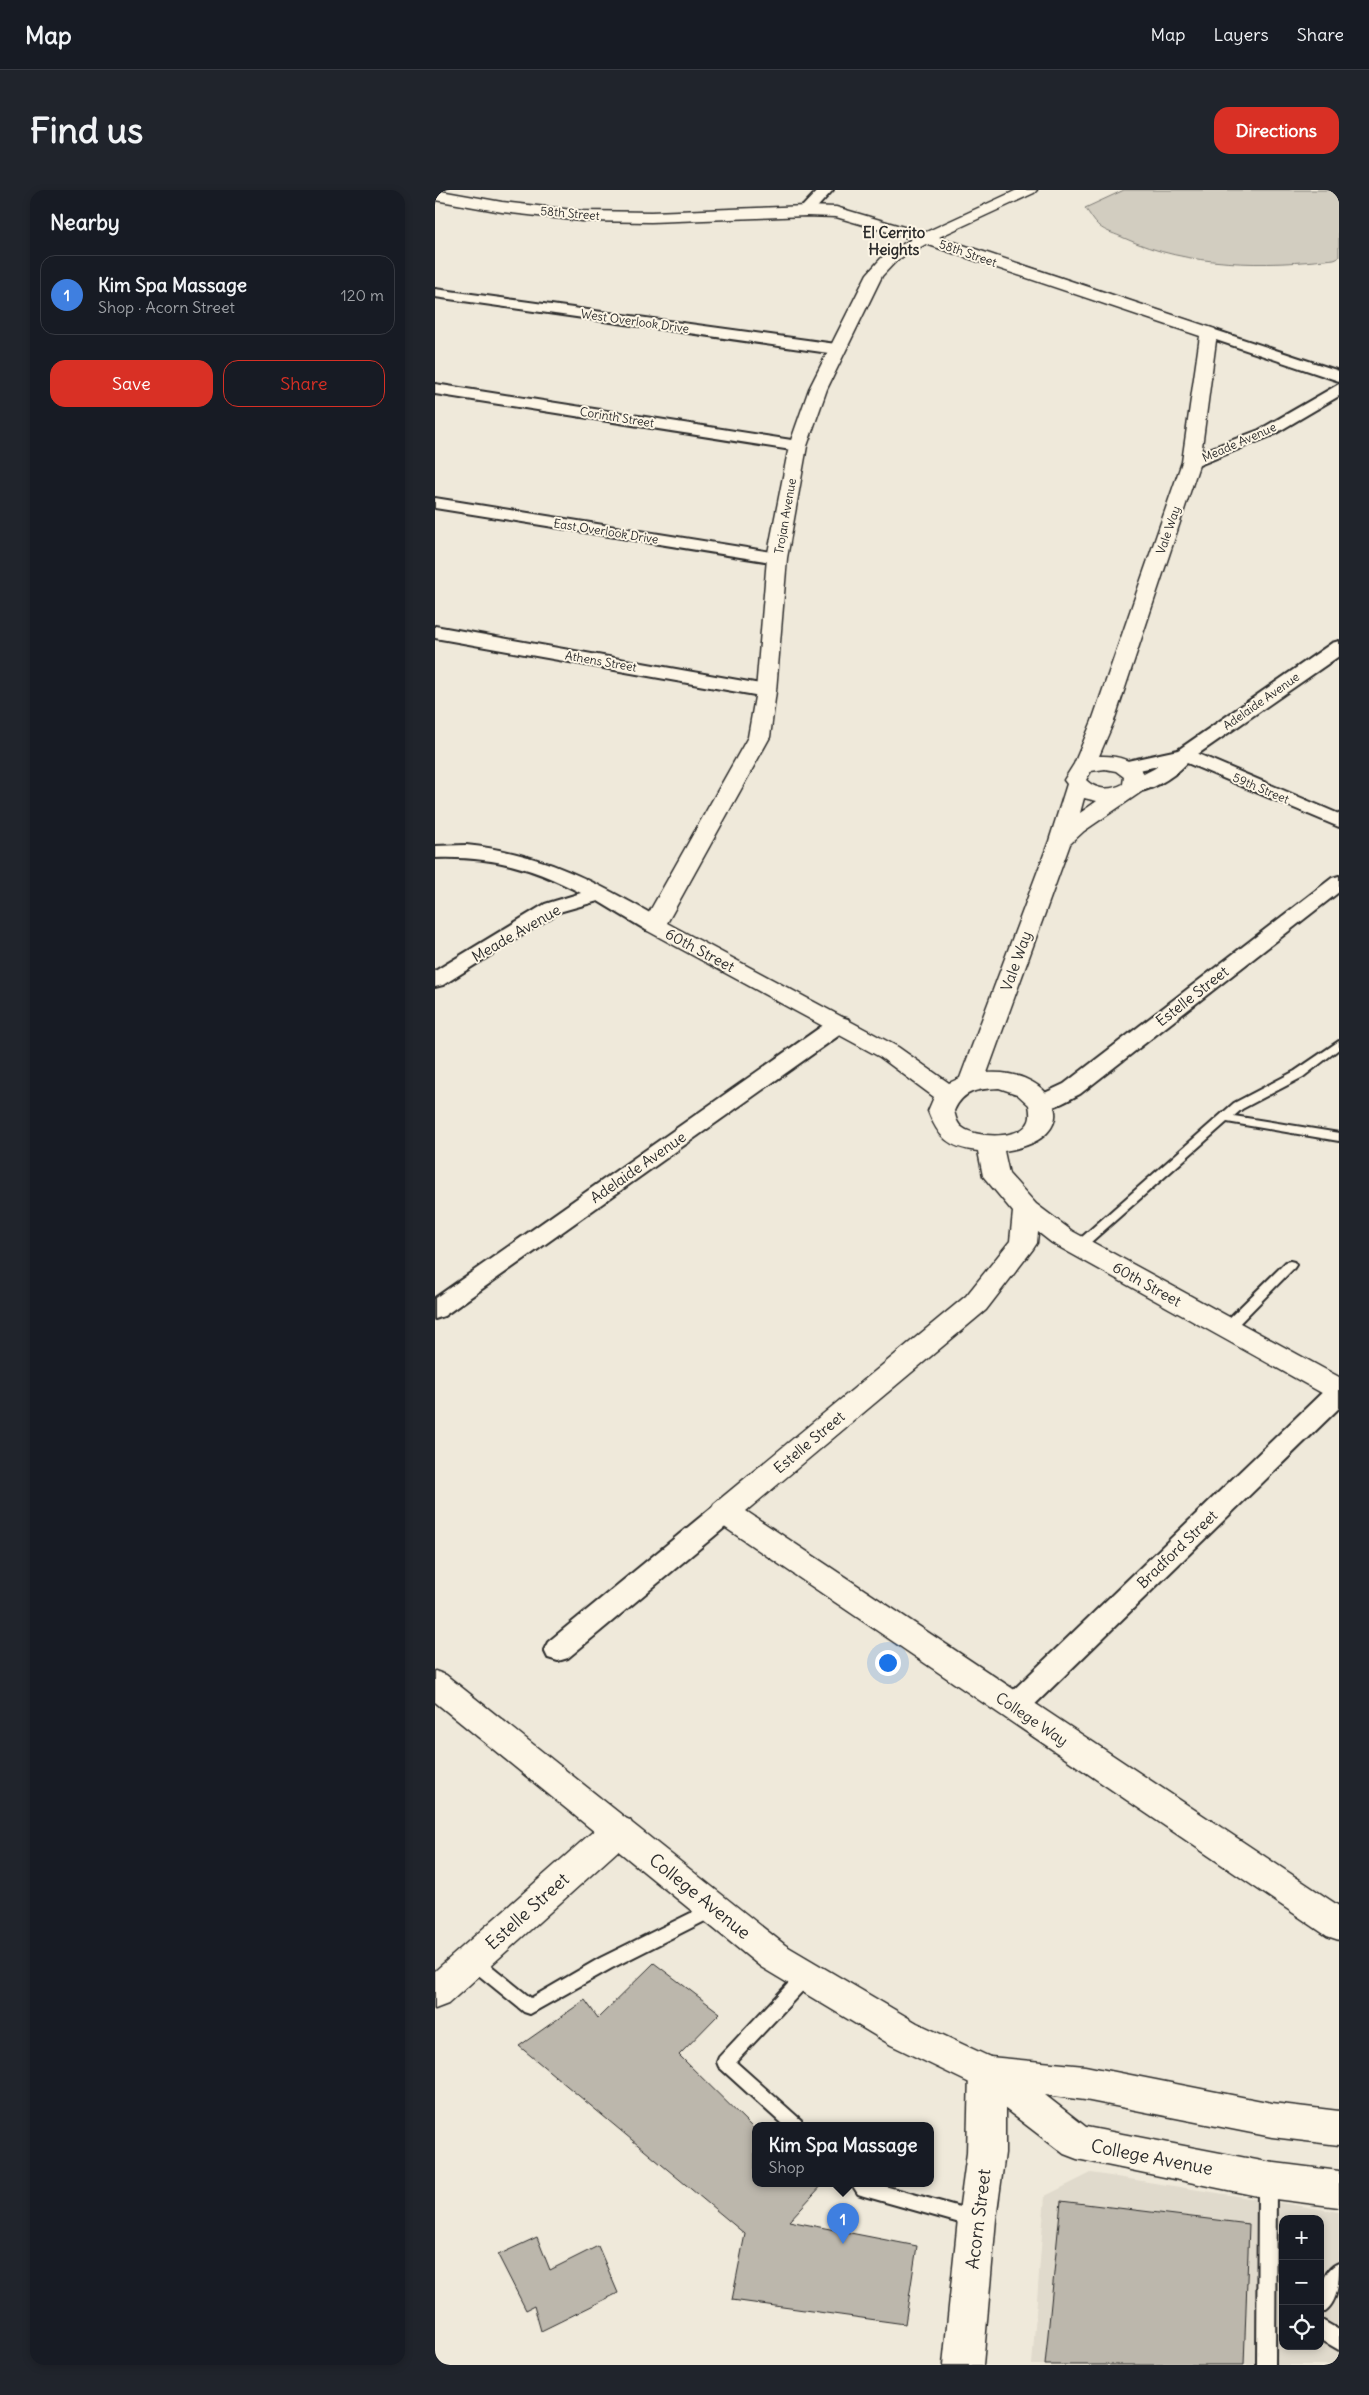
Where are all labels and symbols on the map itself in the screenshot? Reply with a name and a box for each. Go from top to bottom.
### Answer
street label: 58th Street [540,203,600,223]
district label: El Cerrito Heights [863,223,926,260]
street label: 58th Street [937,236,999,270]
street label: West Overlook Drive [580,306,690,336]
street label: Corinth Street [579,404,655,430]
street label: Meade Avenue [1200,419,1278,465]
street label: Trojan Avenue [771,477,799,555]
street label: Vale Way [1153,504,1183,556]
street label: East Overlook Drive [552,515,660,547]
street label: Athens Street [564,647,638,675]
street label: Adelaide Avenue [1220,669,1302,733]
street label: 59th Street [1231,769,1291,807]
street label: Meade Avenue [468,900,564,966]
street label: 60th Street [662,924,738,976]
street label: Vale Way [996,928,1036,994]
street label: Estelle Street [1152,962,1232,1030]
street label: Adelaide Avenue [586,1127,690,1207]
street label: 60th Street [1109,1257,1185,1311]
street label: Estelle Street [770,1407,848,1477]
street label: Bradford Street [1133,1506,1221,1592]
your location [875,1650,901,1676]
street label: College Way [992,1688,1072,1750]
street label: College Avenue [645,1848,755,1944]
street label: Estelle Street [480,1868,574,1954]
street label: College Avenue [1089,2134,1215,2180]
street label: Acorn Street [960,2168,996,2270]
pin: 1 [827,2203,859,2244]

